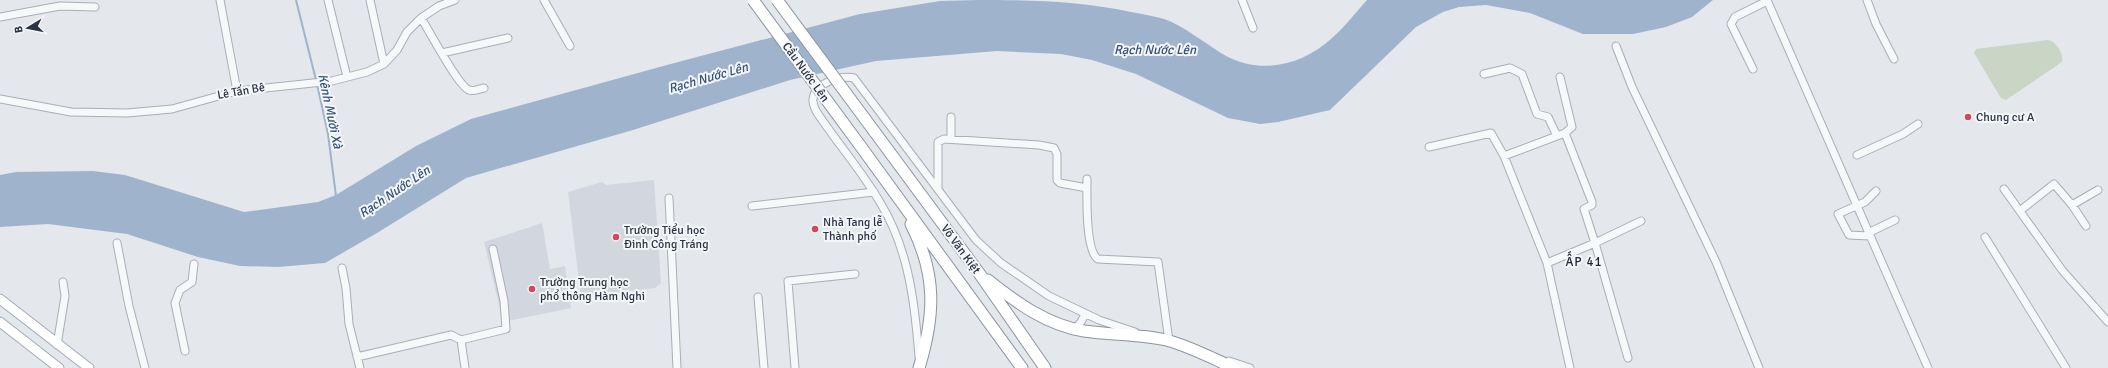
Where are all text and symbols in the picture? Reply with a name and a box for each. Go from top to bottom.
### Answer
north arrow [8,8,48,48]
text: B [12,25,26,34]
street label: Cầu Nước Lên [779,39,832,105]
water label: Rạch Nước Lên [1114,42,1197,58]
water label: Rạch Nước Lên [667,59,751,97]
water label: Kênh Mười Xà [314,72,346,150]
street label: Lê Tấn Bê [216,80,266,103]
place label: Chung cư A [1976,110,2035,125]
marker: Chung cư A [1963,112,1973,122]
water label: Rạch Nước Lên [356,162,434,221]
place label: Nhà Tang lễ Thành phố [823,215,882,244]
street label: Võ Văn Kiệt [938,222,984,277]
place label: Trường Tiểu học Đinh Công Tráng [624,223,708,252]
marker: Nhà Tang lễ Thành phố [810,224,820,234]
marker: Trường Tiểu học Đinh Công Tráng [611,232,621,242]
district label: ẤP 41 [1565,251,1603,270]
place label: Trường Trung học phổ thông Hàm Nghi [540,275,645,304]
marker: Trường Trung học phổ thông Hàm Nghi [527,284,537,294]

